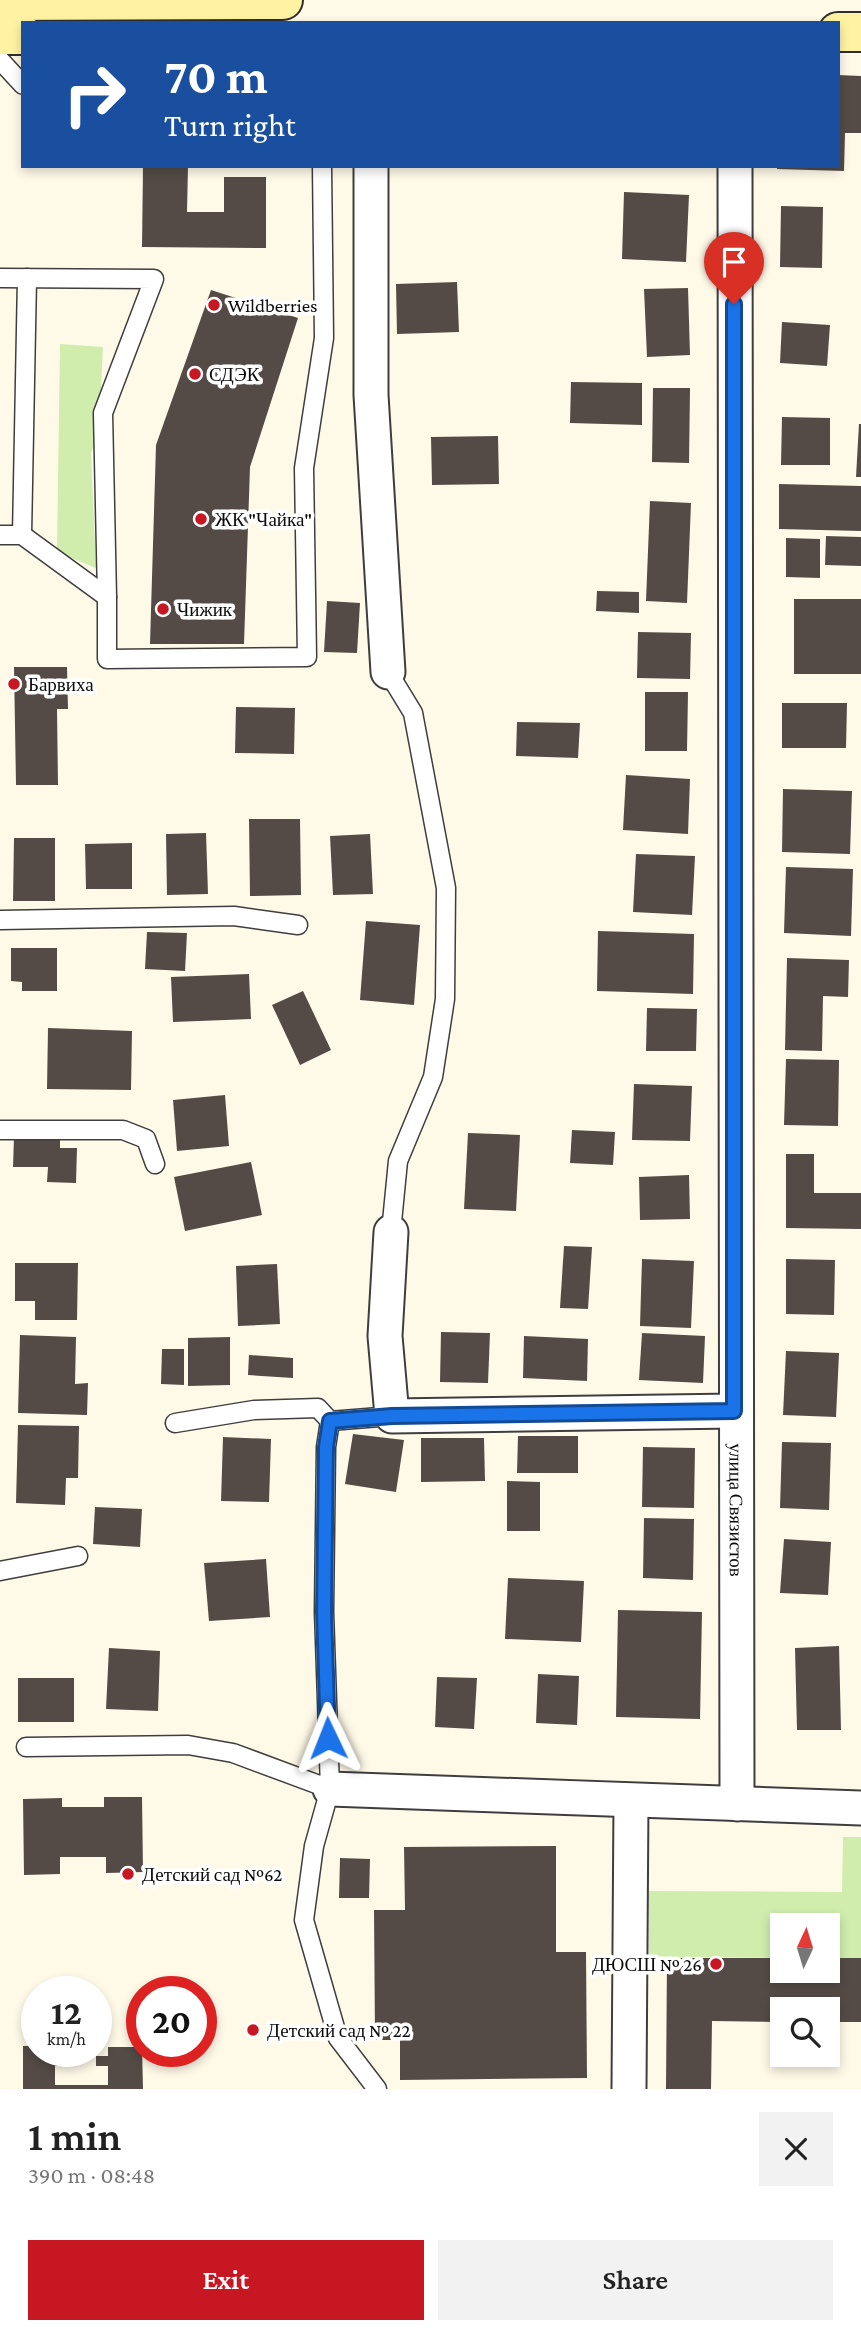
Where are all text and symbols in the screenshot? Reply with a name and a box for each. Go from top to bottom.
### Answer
icon: right [49,49,140,140]
text: 70 m [164,49,268,104]
text: Turn right [164,107,296,143]
pin [704,232,764,304]
icon: arrive [715,243,753,281]
place label: Wildberries [228,295,318,316]
marker: Wildberries [206,297,222,313]
place label: СДЭК [209,364,260,385]
marker: СДЭК [187,366,203,382]
place label: ЖК "Чайка" [215,509,312,530]
marker: ЖК "Чайка" [193,511,209,527]
place label: Чижик [177,599,233,620]
marker: Чижик [155,601,171,617]
place label: Барвиха [28,674,94,695]
marker: Барвиха [6,676,22,692]
street label: улица Связистов [726,1443,747,1577]
position arrow [291,1701,365,1775]
place label: Детский сад №62 [142,1864,282,1885]
marker: Детский сад №62 [120,1866,136,1882]
north arrow [770,1913,840,1983]
map controls [770,1913,840,2067]
place label: ДЮСШ № 26 [592,1954,702,1975]
marker: ДЮСШ № 26 [708,1956,724,1972]
speed limit sign: 20 [126,1976,217,2067]
text: 12 [51,1993,82,2032]
button: search [770,1997,840,2067]
place label: Детский сад № 22 [267,2020,411,2041]
marker: Детский сад № 22 [245,2022,261,2038]
text: km/h [47,2029,86,2049]
text: 1 min [28,2112,121,2159]
button: close [759,2112,833,2186]
text: 390 m · 08:48 [28,2162,155,2188]
button: Exit [28,2240,424,2320]
button: Share [438,2240,833,2320]

